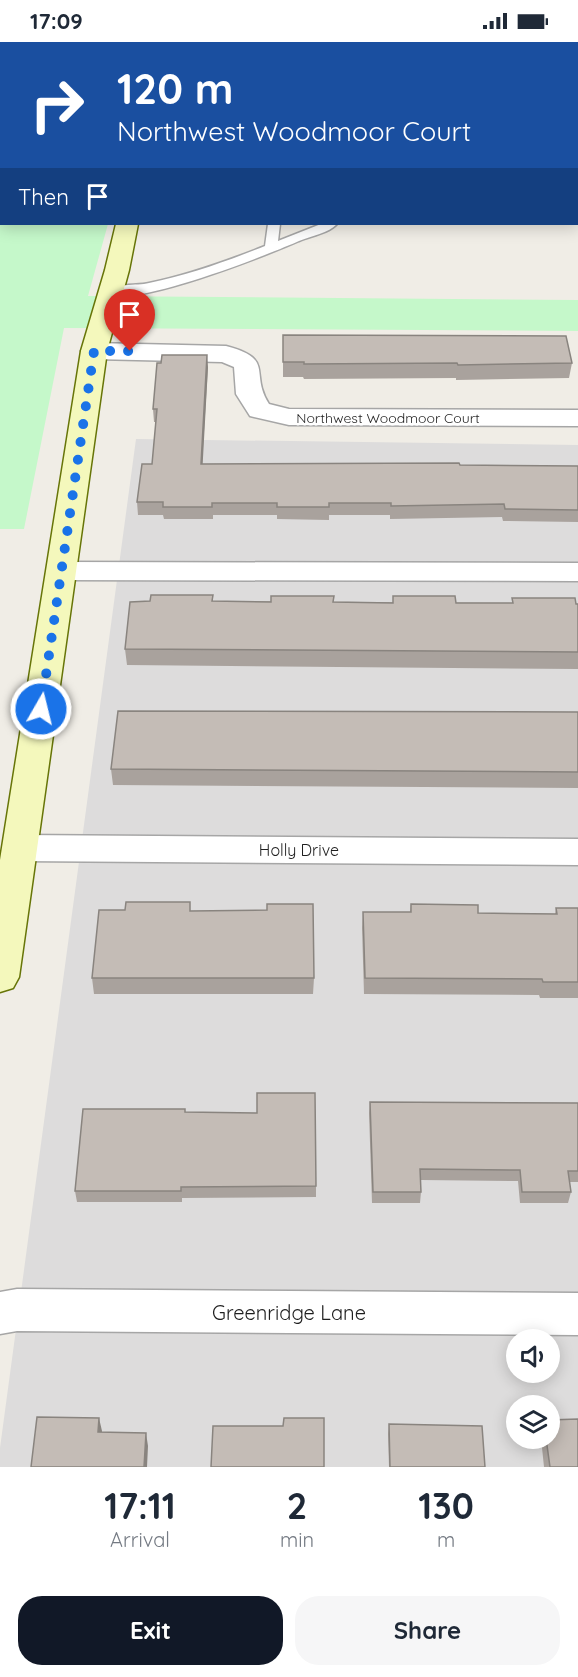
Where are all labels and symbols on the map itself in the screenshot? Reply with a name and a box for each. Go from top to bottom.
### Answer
pin [104,289,155,351]
street label: Northwest Woodmoor Court [296,409,480,427]
position arrow [9,677,73,741]
street label: Holly Drive [259,840,339,860]
street label: Greenridge Lane [212,1300,366,1325]

